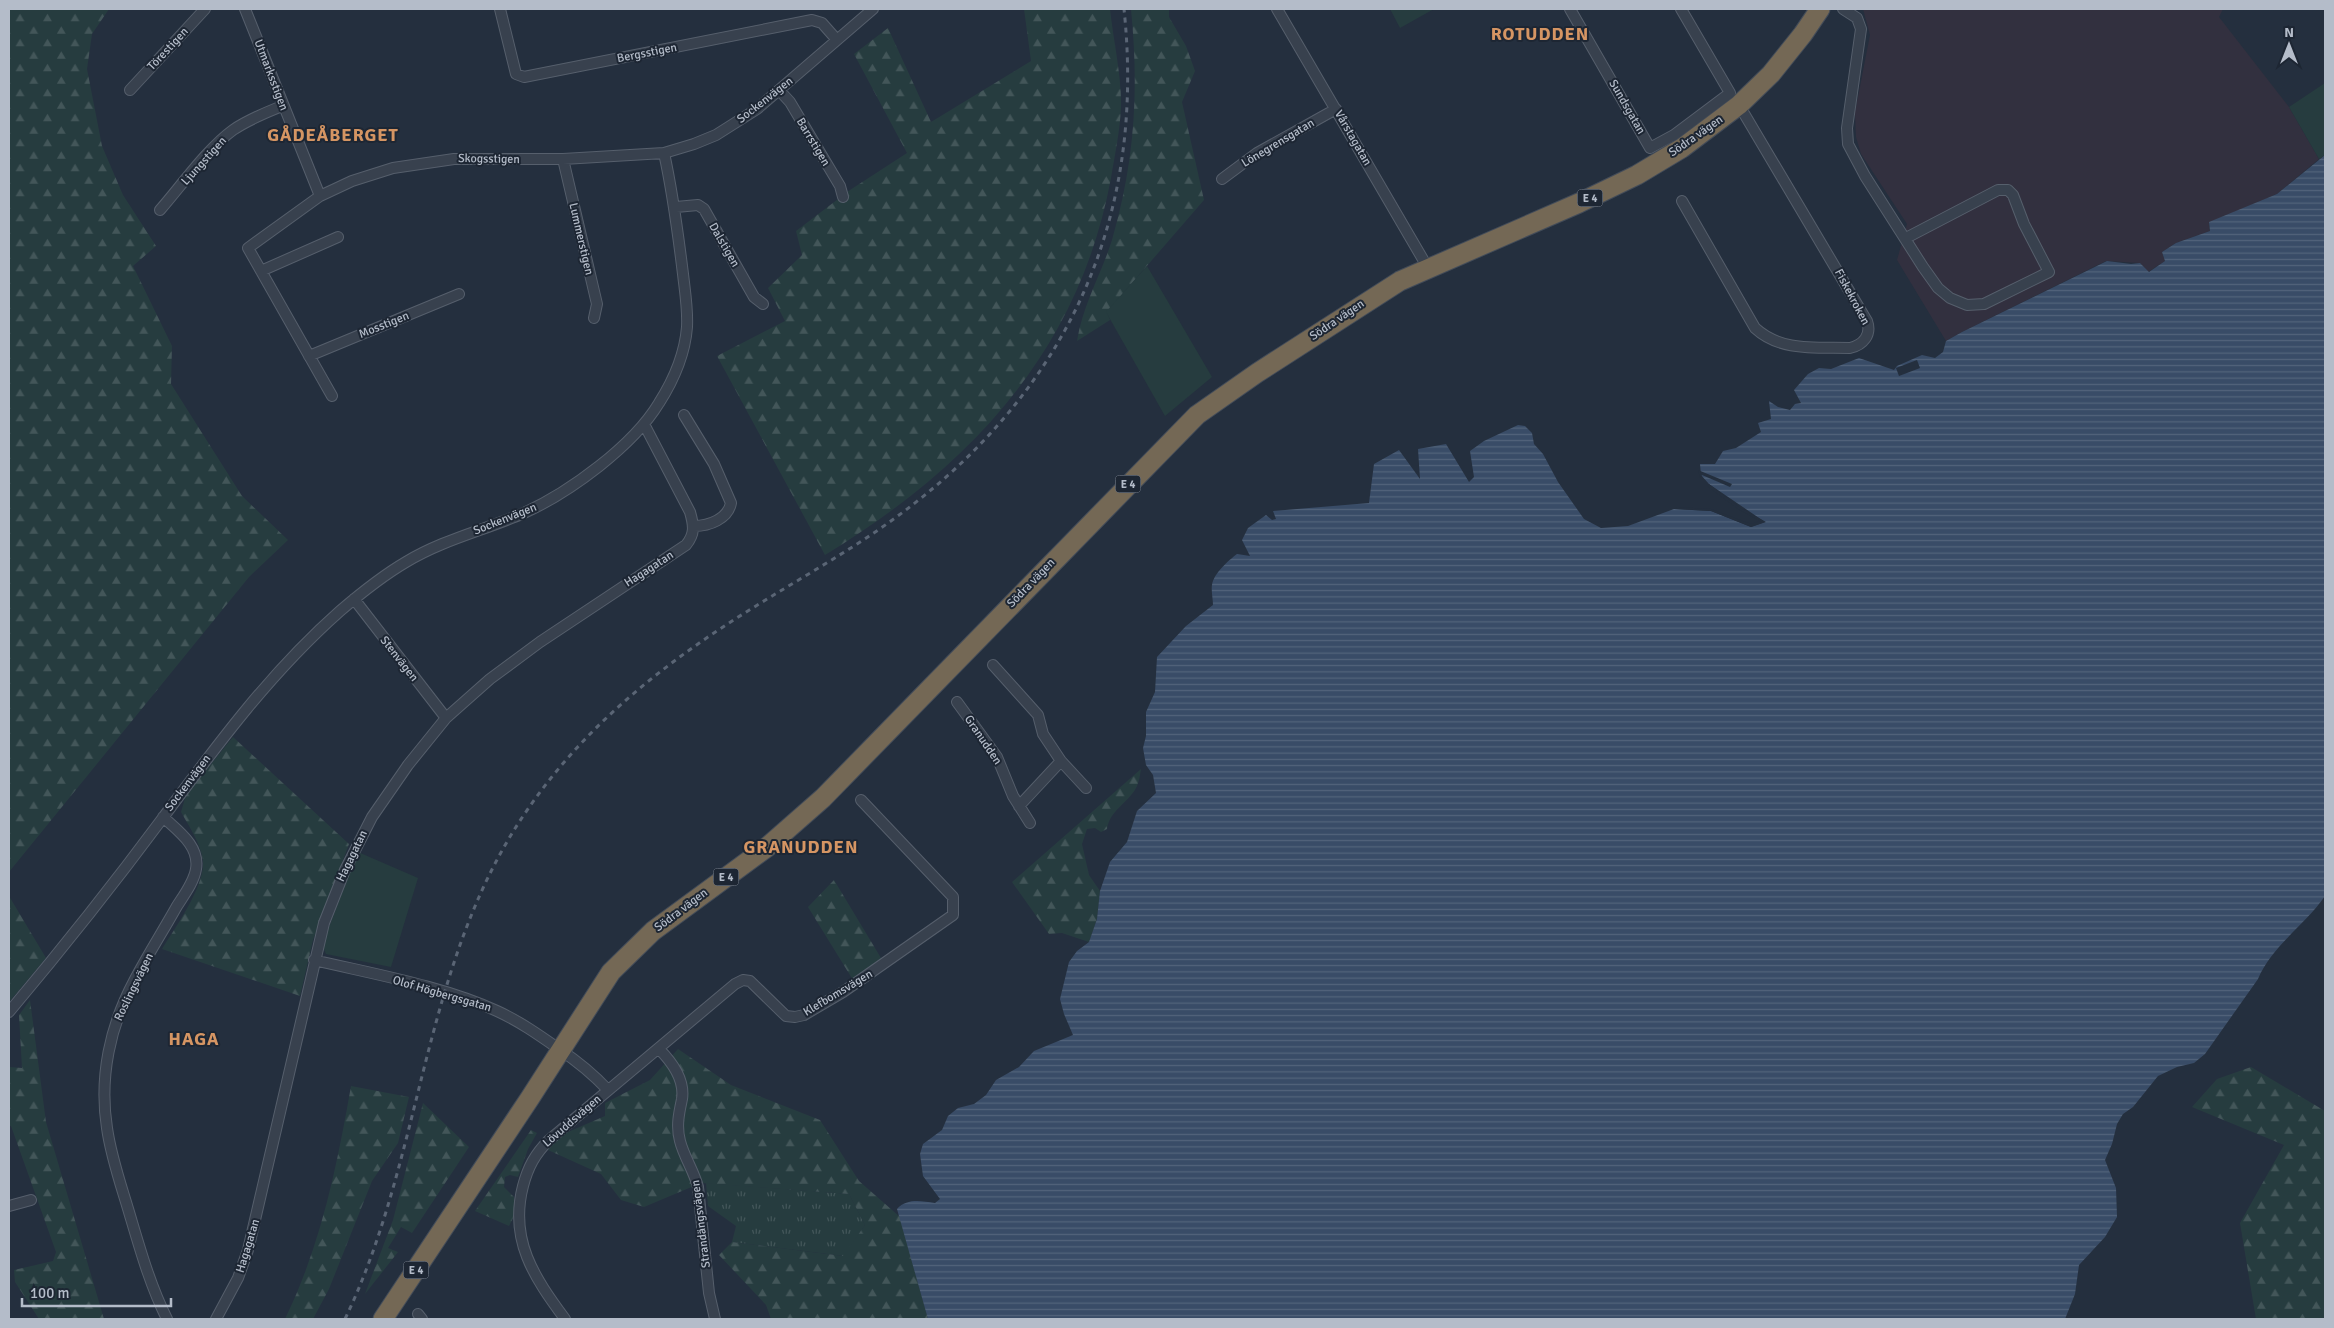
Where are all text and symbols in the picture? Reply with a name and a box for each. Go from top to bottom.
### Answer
north arrow [2264,20,2314,70]
district label: ROTUDDEN [1491,23,1589,45]
street label: Törestigen [144,24,192,74]
text: N [2284,24,2294,41]
street label: Utmarksstigen [251,37,291,113]
street label: Bergsstigen [616,40,678,66]
street label: Sockenvägen [734,73,796,127]
street label: Sundsgatan [1605,77,1649,137]
street label: Vårstagatan [1331,108,1375,168]
street label: Södra vägen [1666,112,1726,160]
street label: Barrstigen [793,115,833,169]
street label: Lönegrensgatan [1239,115,1317,171]
district label: GÅDEÅBERGET [267,124,399,146]
street label: Ljungstigen [178,133,230,189]
street label: Skogsstigen [458,151,520,167]
road number: E 4 [1578,190,1602,207]
street label: Lummerstigen [565,201,597,277]
street label: Dalstigen [705,220,743,270]
street label: Fiskekroken [1831,266,1873,328]
street label: Södra vägen [1307,296,1367,344]
street label: Mosstigen [357,308,411,342]
road number: E 4 [1116,476,1140,492]
street label: Sockenvägen [471,499,539,539]
street label: Hagagatan [622,548,676,590]
street label: Södra vägen [1004,555,1058,611]
street label: Stenvägen [377,633,421,685]
street label: Granudden [961,712,1005,768]
street label: Sockenvägen [162,752,214,814]
street label: Hagagatan [333,828,371,884]
district label: GRANUDDEN [744,836,858,858]
road number: E 4 [714,869,738,886]
street label: Södra vägen [651,885,711,935]
street label: Roslingsvägen [111,951,157,1023]
street label: Klefbomsvägen [801,966,875,1020]
street label: Olof Högbergsgatan [391,973,493,1015]
district label: HAGA [169,1028,219,1050]
street label: Lövuddsvägen [540,1092,604,1150]
street label: Strandängsvägen [688,1179,714,1269]
street label: Hagagatan [233,1217,263,1275]
road number: E 4 [404,1262,428,1278]
scale bar [22,1276,171,1308]
text: 100 m [30,1284,70,1302]

